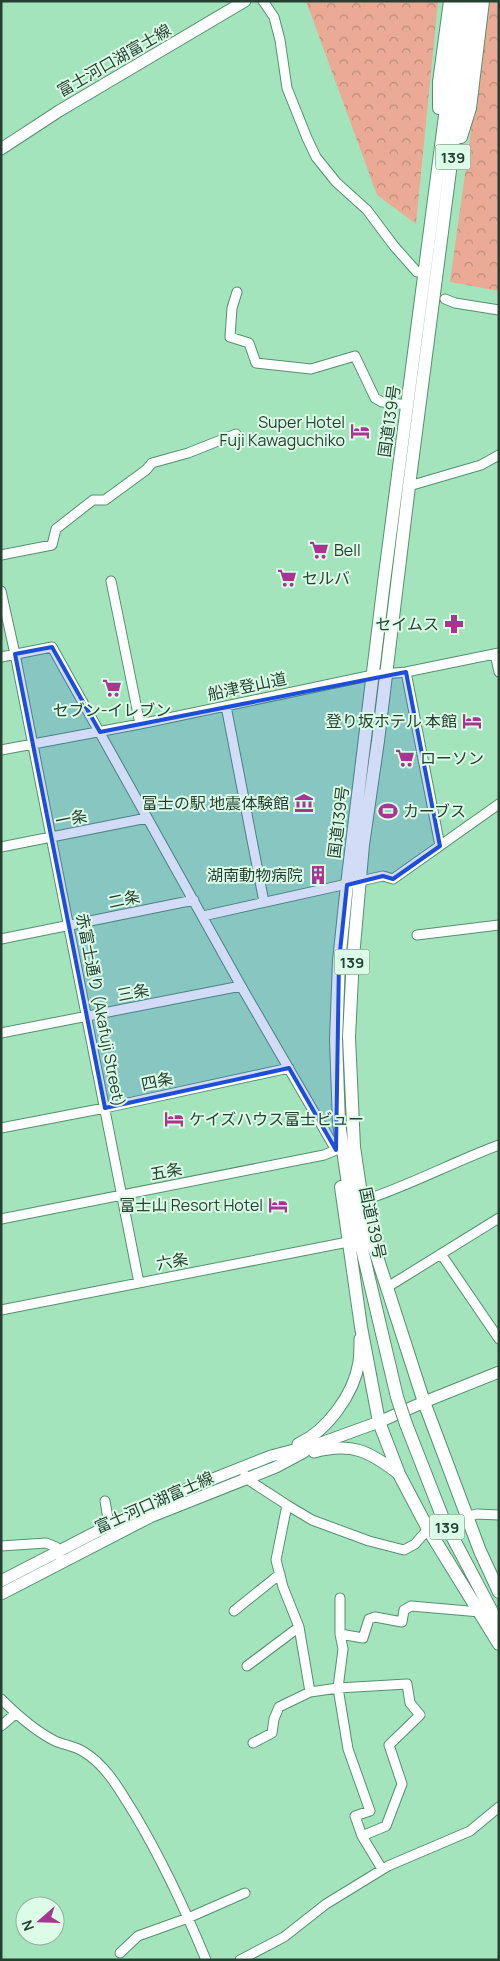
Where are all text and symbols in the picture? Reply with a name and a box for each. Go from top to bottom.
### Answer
street label: 富士河口湖富士線 [53,18,175,102]
road number: 139 [436,144,470,170]
street label: 国道139号 [373,383,405,459]
place label: Super Hotel Fuji Kawaguchiko [219,411,345,451]
hotel icon: Super Hotel Fuji Kawaguchiko [349,420,371,442]
supermarket icon: Bell [308,539,330,561]
place label: Bell [334,539,361,561]
supermarket icon: セルバ [276,567,298,589]
place label: セルバ [302,567,350,589]
place label: セイムス [375,613,439,635]
pharmacy icon: セイムス [443,613,465,635]
street label: 船津登山道 [206,667,288,705]
supermarket icon: セブン-イレブン [101,677,123,699]
place label: セブン-イレブン [53,699,171,721]
place label: 登り坂ホテル 本館 [326,710,457,732]
hotel icon: 登り坂ホテル 本館 [461,710,483,732]
supermarket icon: ローソン [394,747,416,769]
place label: ローソン [420,747,484,769]
street label: 国道139号 [323,784,353,860]
place label: 富士の駅 地震体験館 [142,792,289,814]
museum icon: 富士の駅 地震体験館 [293,792,315,814]
sports icon: カーブス [377,800,399,822]
place label: カーブス [403,800,466,822]
street label: 一条 [53,804,89,832]
place label: 湖南動物病院 [207,864,303,886]
building icon: 湖南動物病院 [307,864,329,886]
street label: 二条 [106,885,142,913]
street label: 赤富士通り (Akafuji Street) [71,911,131,1109]
road number: 139 [334,950,370,974]
street label: 三条 [115,978,151,1006]
street label: 四条 [139,1067,175,1095]
hotel icon: ケイズハウス富士ビュー [163,1108,185,1130]
place label: ケイズハウス富士ビュー [189,1108,364,1130]
street label: 五条 [148,1157,184,1185]
street label: 国道139号 [355,1185,391,1261]
place label: 富士山 Resort Hotel [120,1194,263,1216]
hotel icon: 富士山 Resort Hotel [267,1194,289,1216]
street label: 六条 [154,1247,190,1275]
street label: 富士河口湖富士線 [91,1466,217,1538]
road number: 139 [430,1514,464,1540]
north arrow [15,1896,65,1946]
text: N [17,1918,38,1934]

